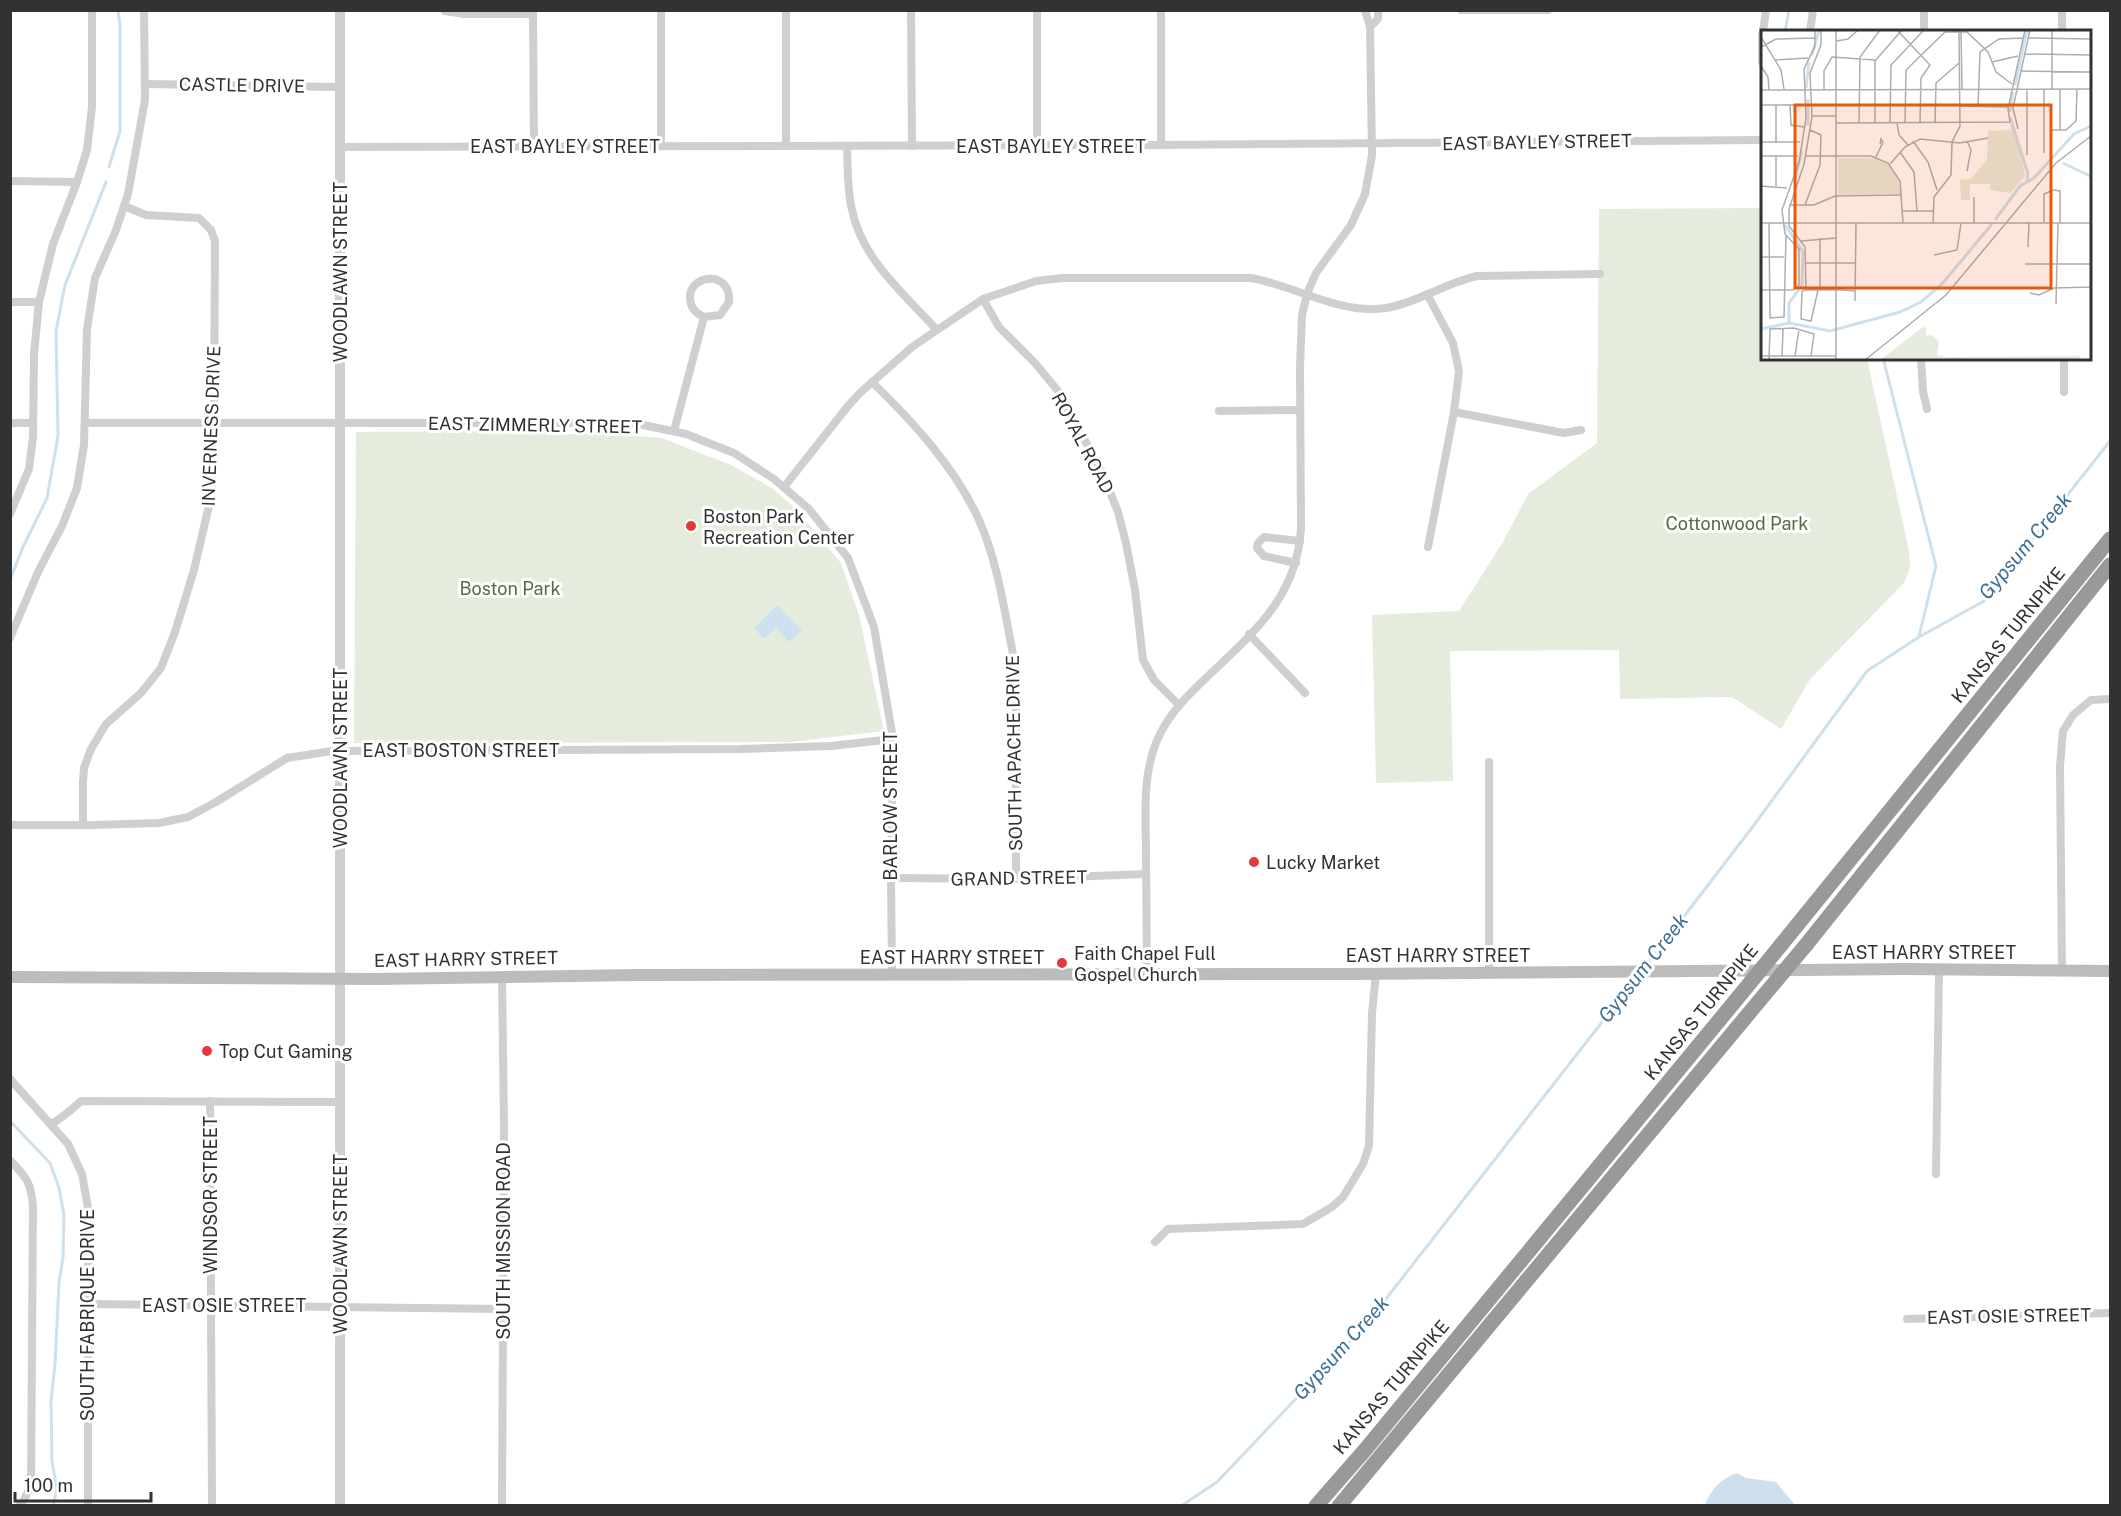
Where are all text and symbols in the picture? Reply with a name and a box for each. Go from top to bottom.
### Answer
inset map [1761,30,2091,360]
street label: CASTLE DRIVE [179,73,305,97]
street label: EAST BAYLEY STREET [1442,130,1632,154]
street label: EAST BAYLEY STREET [470,136,660,157]
street label: EAST BAYLEY STREET [956,136,1146,157]
street label: WOODLAWN STREET [330,182,351,362]
street label: INVERNESS DRIVE [198,345,224,507]
street label: ROYAL ROAD [1048,389,1118,497]
street label: EAST ZIMMERLY STREET [428,413,643,437]
water label: Gypsum Creek [1973,488,2077,604]
place label: Boston Park Recreation Center [703,506,854,548]
park label: Cottonwood Park [1666,513,1808,534]
marker: Boston Park Recreation Center [684,519,698,533]
street label: KANSAS TURNPIKE [1947,563,2069,707]
park label: Boston Park [459,578,561,599]
street label: SOUTH APACHE DRIVE [1002,655,1026,851]
street label: WOODLAWN STREET [330,668,351,848]
street label: BARLOW STREET [880,731,901,881]
street label: EAST BOSTON STREET [362,740,560,761]
place label: Lucky Market [1266,852,1380,873]
marker: Lucky Market [1247,855,1261,869]
street label: GRAND STREET [950,866,1088,890]
water label: Gypsum Creek [1593,909,1693,1027]
street label: KANSAS TURNPIKE [1640,940,1762,1084]
street label: EAST HARRY STREET [1832,942,2016,963]
place label: Faith Chapel Full Gospel Church [1074,943,1216,985]
street label: EAST HARRY STREET [1346,945,1530,966]
street label: EAST HARRY STREET [374,947,559,971]
street label: EAST HARRY STREET [860,947,1044,968]
marker: Faith Chapel Full Gospel Church [1055,956,1069,970]
place label: Top Cut Gaming [219,1041,353,1062]
marker: Top Cut Gaming [200,1044,214,1058]
street label: WINDSOR STREET [200,1116,221,1274]
street label: SOUTH MISSION ROAD [493,1142,514,1340]
street label: WOODLAWN STREET [330,1154,351,1334]
street label: SOUTH FABRIQUE DRIVE [77,1209,98,1421]
water label: Gypsum Creek [1288,1291,1394,1405]
street label: EAST OSIE STREET [142,1295,306,1316]
street label: EAST OSIE STREET [1927,1304,2092,1328]
street label: KANSAS TURNPIKE [1329,1316,1453,1458]
scale bar [15,1465,152,1503]
text: 100 m [24,1475,73,1496]

